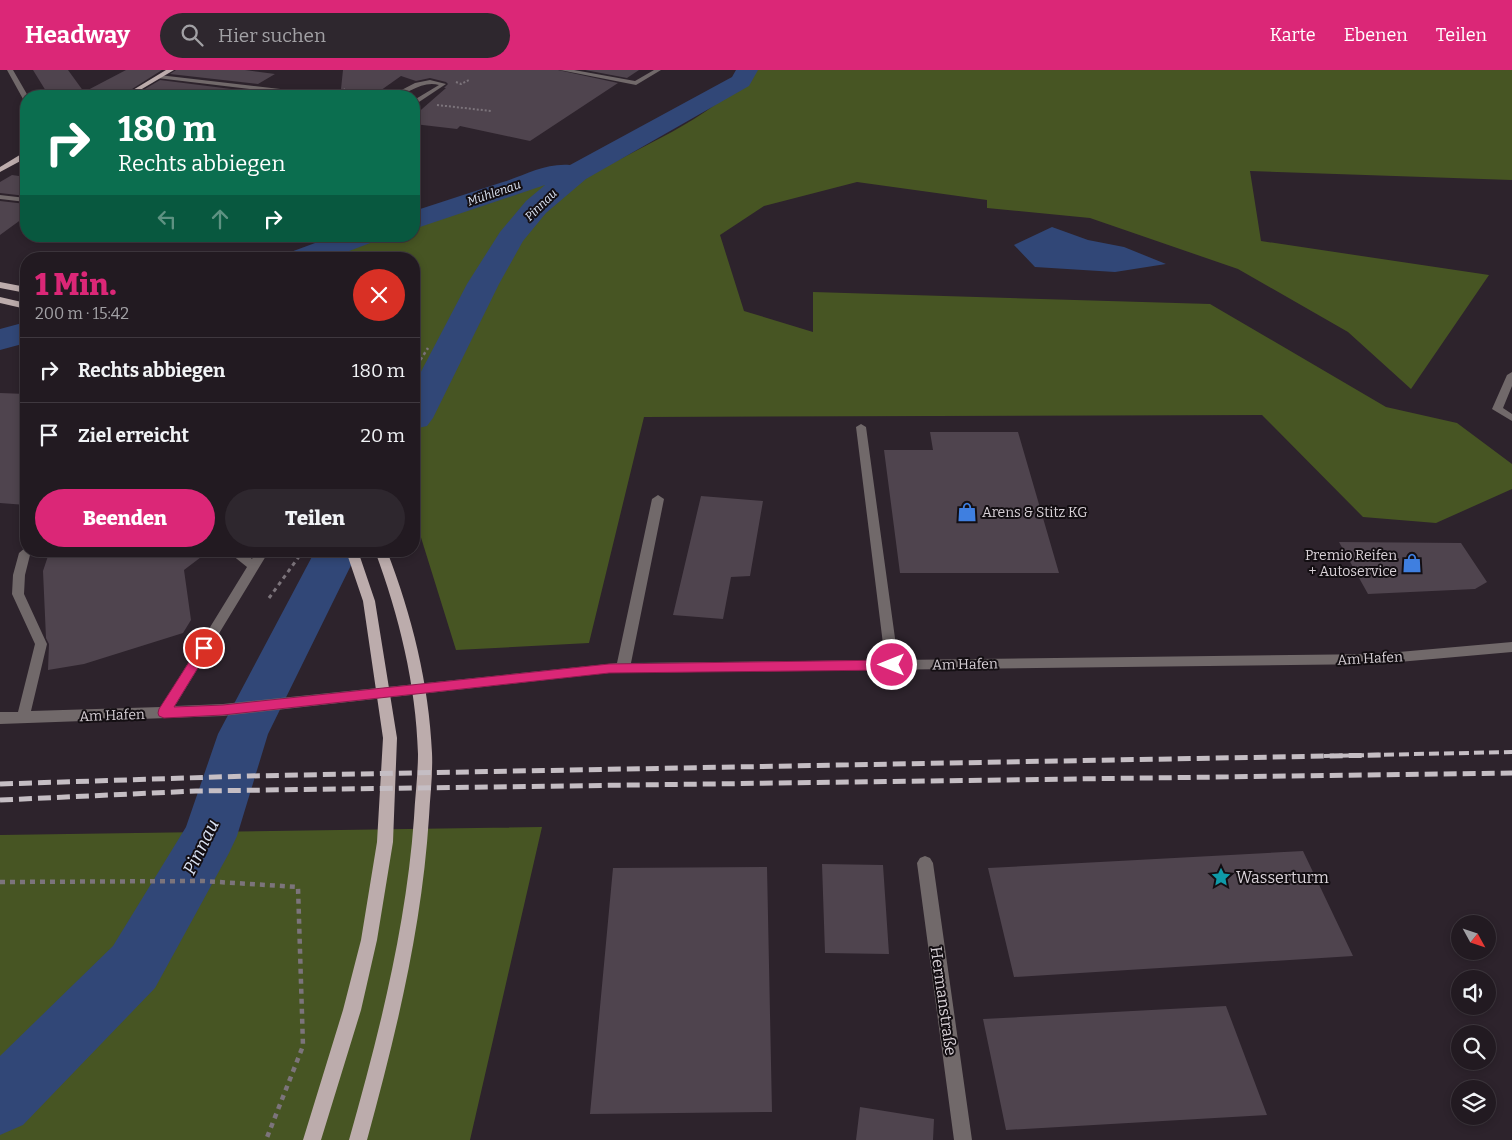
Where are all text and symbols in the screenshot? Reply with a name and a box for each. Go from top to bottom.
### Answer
search box [160,13,510,58]
text: Headway [25,21,130,49]
icon: search [178,21,206,49]
text: Hier suchen [218,24,326,47]
text: Karte [1270,24,1316,46]
text: Ebenen [1344,24,1408,46]
text: Teilen [1436,24,1487,46]
text: 180 m [118,108,216,150]
icon: right [35,110,100,175]
text: Rechts abbiegen [118,150,285,177]
water label: Mühlenau [465,177,523,209]
water label: Pinnau [522,186,560,224]
icon: left [153,205,181,233]
icon: ahead [206,205,234,233]
icon: right [259,205,287,233]
text: 1 Min. [35,267,116,303]
button: close [353,269,405,321]
text: 200 m · 15:42 [35,304,129,323]
icon: right [35,356,63,384]
text: Rechts abbiegen [78,359,225,382]
text: 180 m [352,359,405,382]
icon: arrive [35,421,63,449]
text: Ziel erreicht [78,424,189,447]
text: 20 m [361,424,405,447]
button: Beenden [35,489,215,547]
button: Teilen [225,489,405,547]
shop icon: Arens & Stitz KG [956,501,978,523]
place label: Arens & Stitz KG [982,504,1088,521]
place label: Premio Reifen + Autoservice [1305,547,1397,580]
shop icon: Premio Reifen + Autoservice [1401,552,1423,574]
pin [183,627,225,669]
icon: arrive [190,634,218,662]
position arrow [865,638,917,690]
street label: Am Hafen [1337,648,1403,669]
street label: Am Hafen [932,655,998,674]
street label: Am Hafen [79,706,145,725]
water label: Pinnau [178,816,224,878]
place icon: Wasserturm [1210,866,1232,888]
place label: Wasserturm [1236,868,1329,887]
north arrow [1451,915,1496,960]
map controls [1451,915,1496,1125]
street label: Hermanstraße [926,945,961,1057]
button: sound [1451,970,1496,1015]
button: search [1451,1025,1496,1070]
button: layers [1451,1080,1496,1125]

